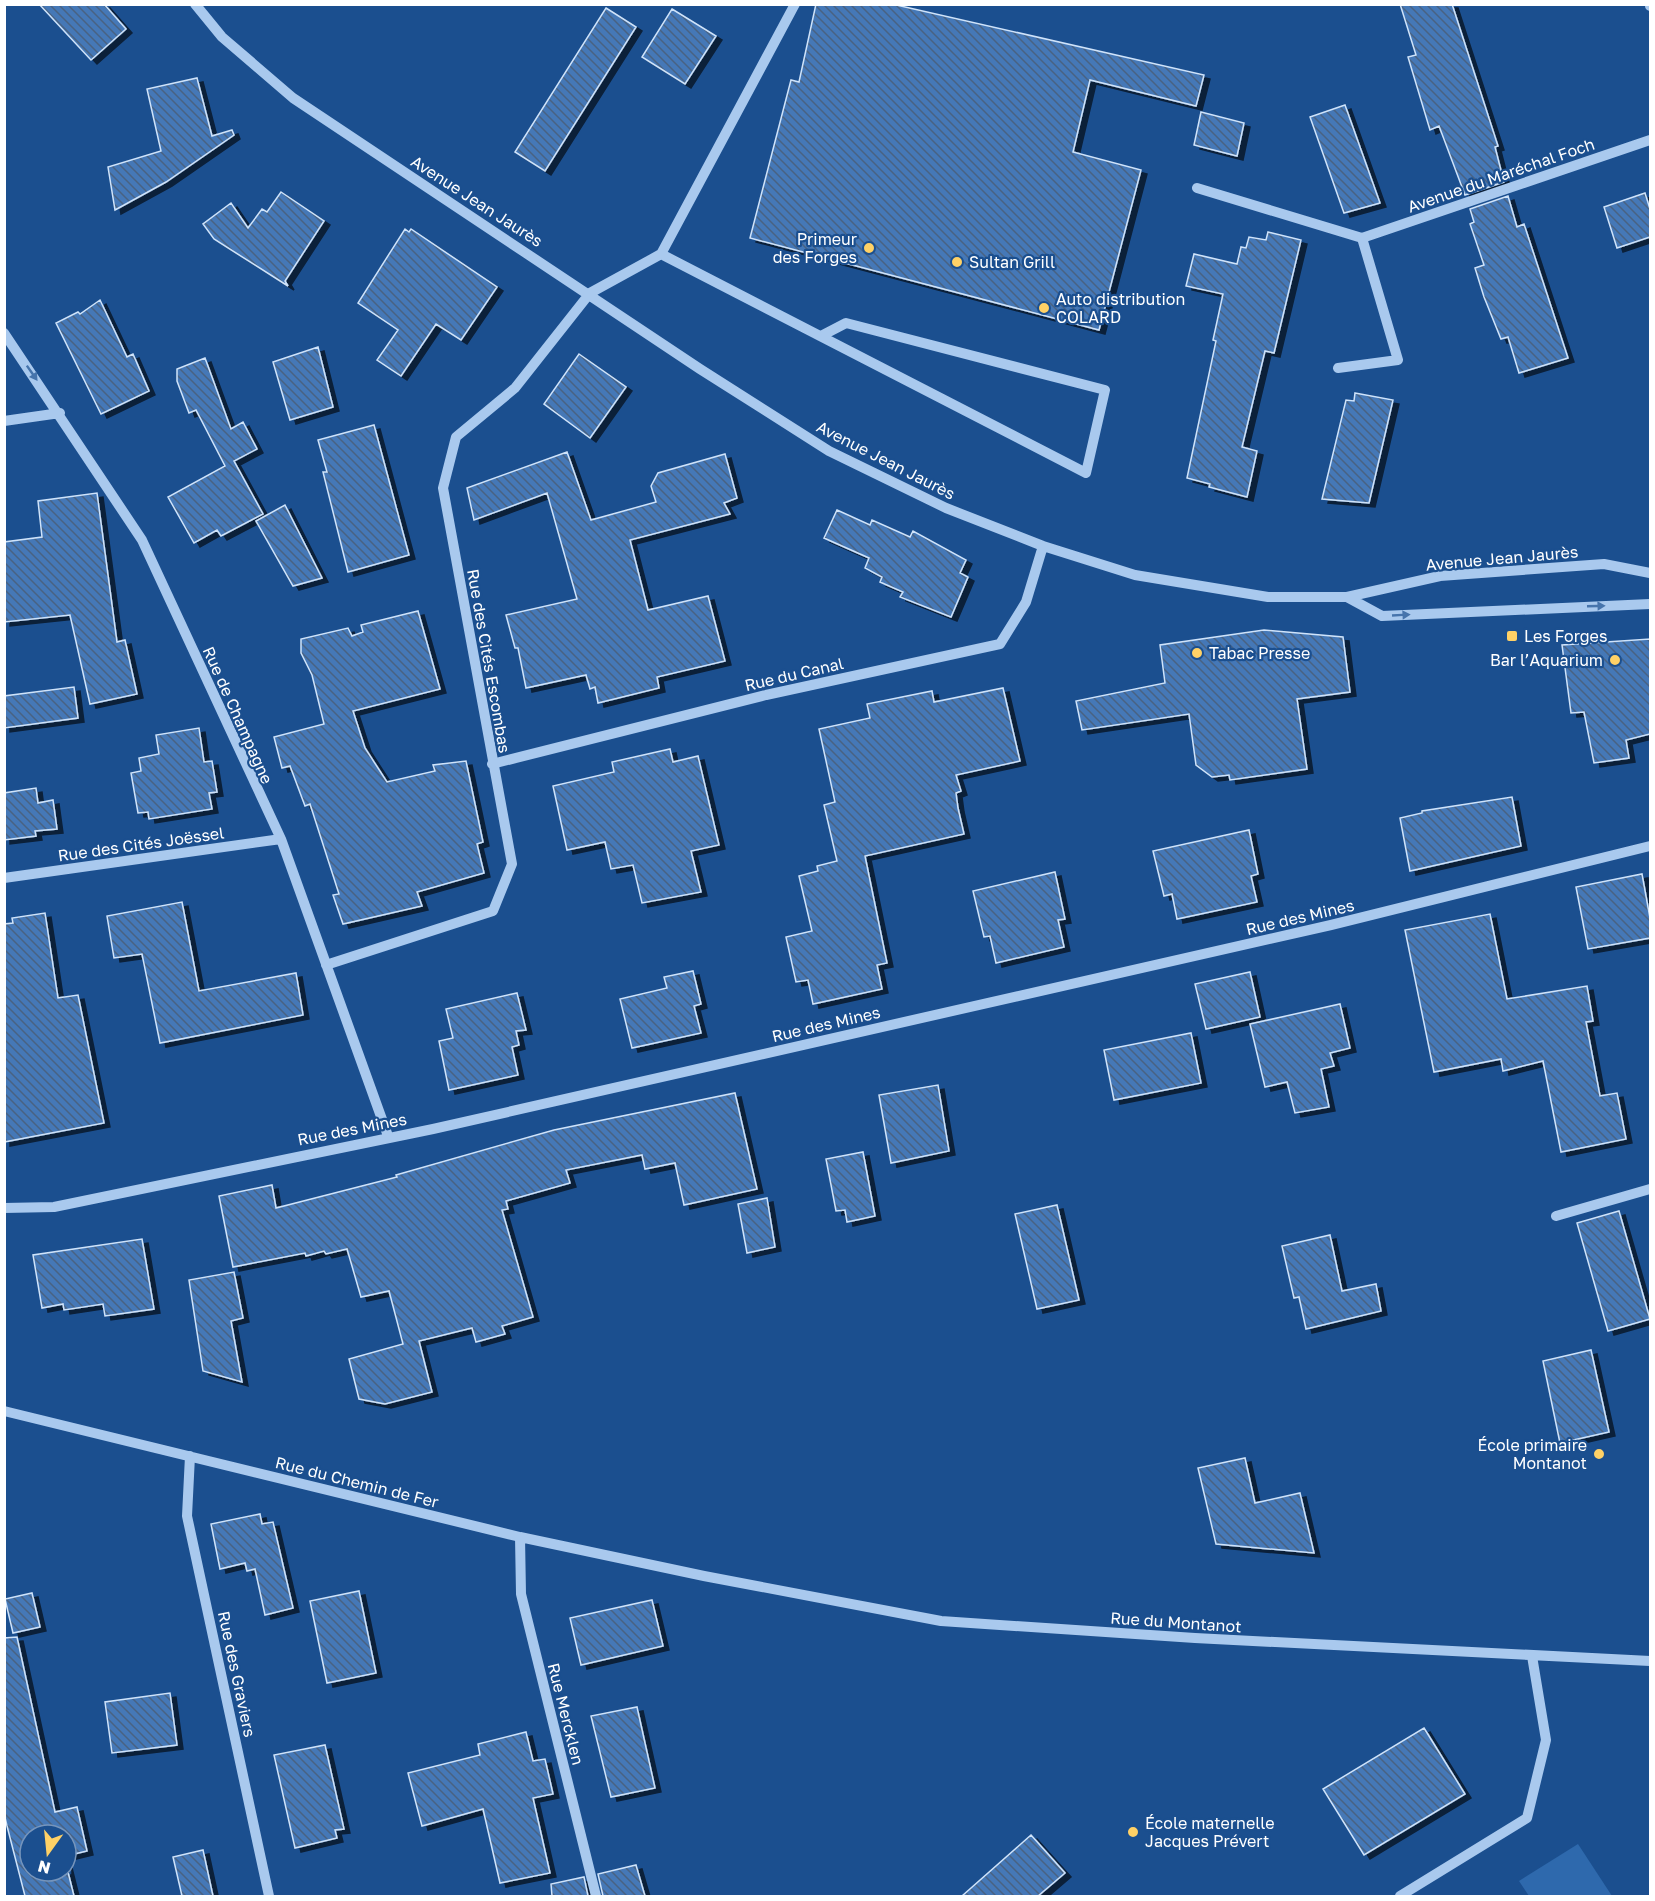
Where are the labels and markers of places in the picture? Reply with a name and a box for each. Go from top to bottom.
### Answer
place label: Primeur des Forges [773,229,857,267]
marker: Primeur des Forges [862,241,876,255]
place label: Sultan Grill [969,252,1055,272]
marker: Sultan Grill [950,255,964,269]
place label: Auto distribution COLARD [1056,289,1185,327]
marker: Auto distribution COLARD [1037,301,1051,315]
place label: Les Forges [1524,626,1607,646]
marker: Les Forges [1505,629,1519,643]
place label: Tabac Presse [1209,643,1310,663]
marker: Tabac Presse [1190,646,1204,660]
place label: Bar l’Aquarium [1490,650,1603,670]
marker: Bar l’Aquarium [1608,653,1622,667]
place label: École primaire Montanot [1478,1435,1587,1473]
marker: École primaire Montanot [1592,1447,1606,1461]
place label: École maternelle Jacques Prévert [1145,1813,1275,1851]
marker: École maternelle Jacques Prévert [1126,1825,1140,1839]

